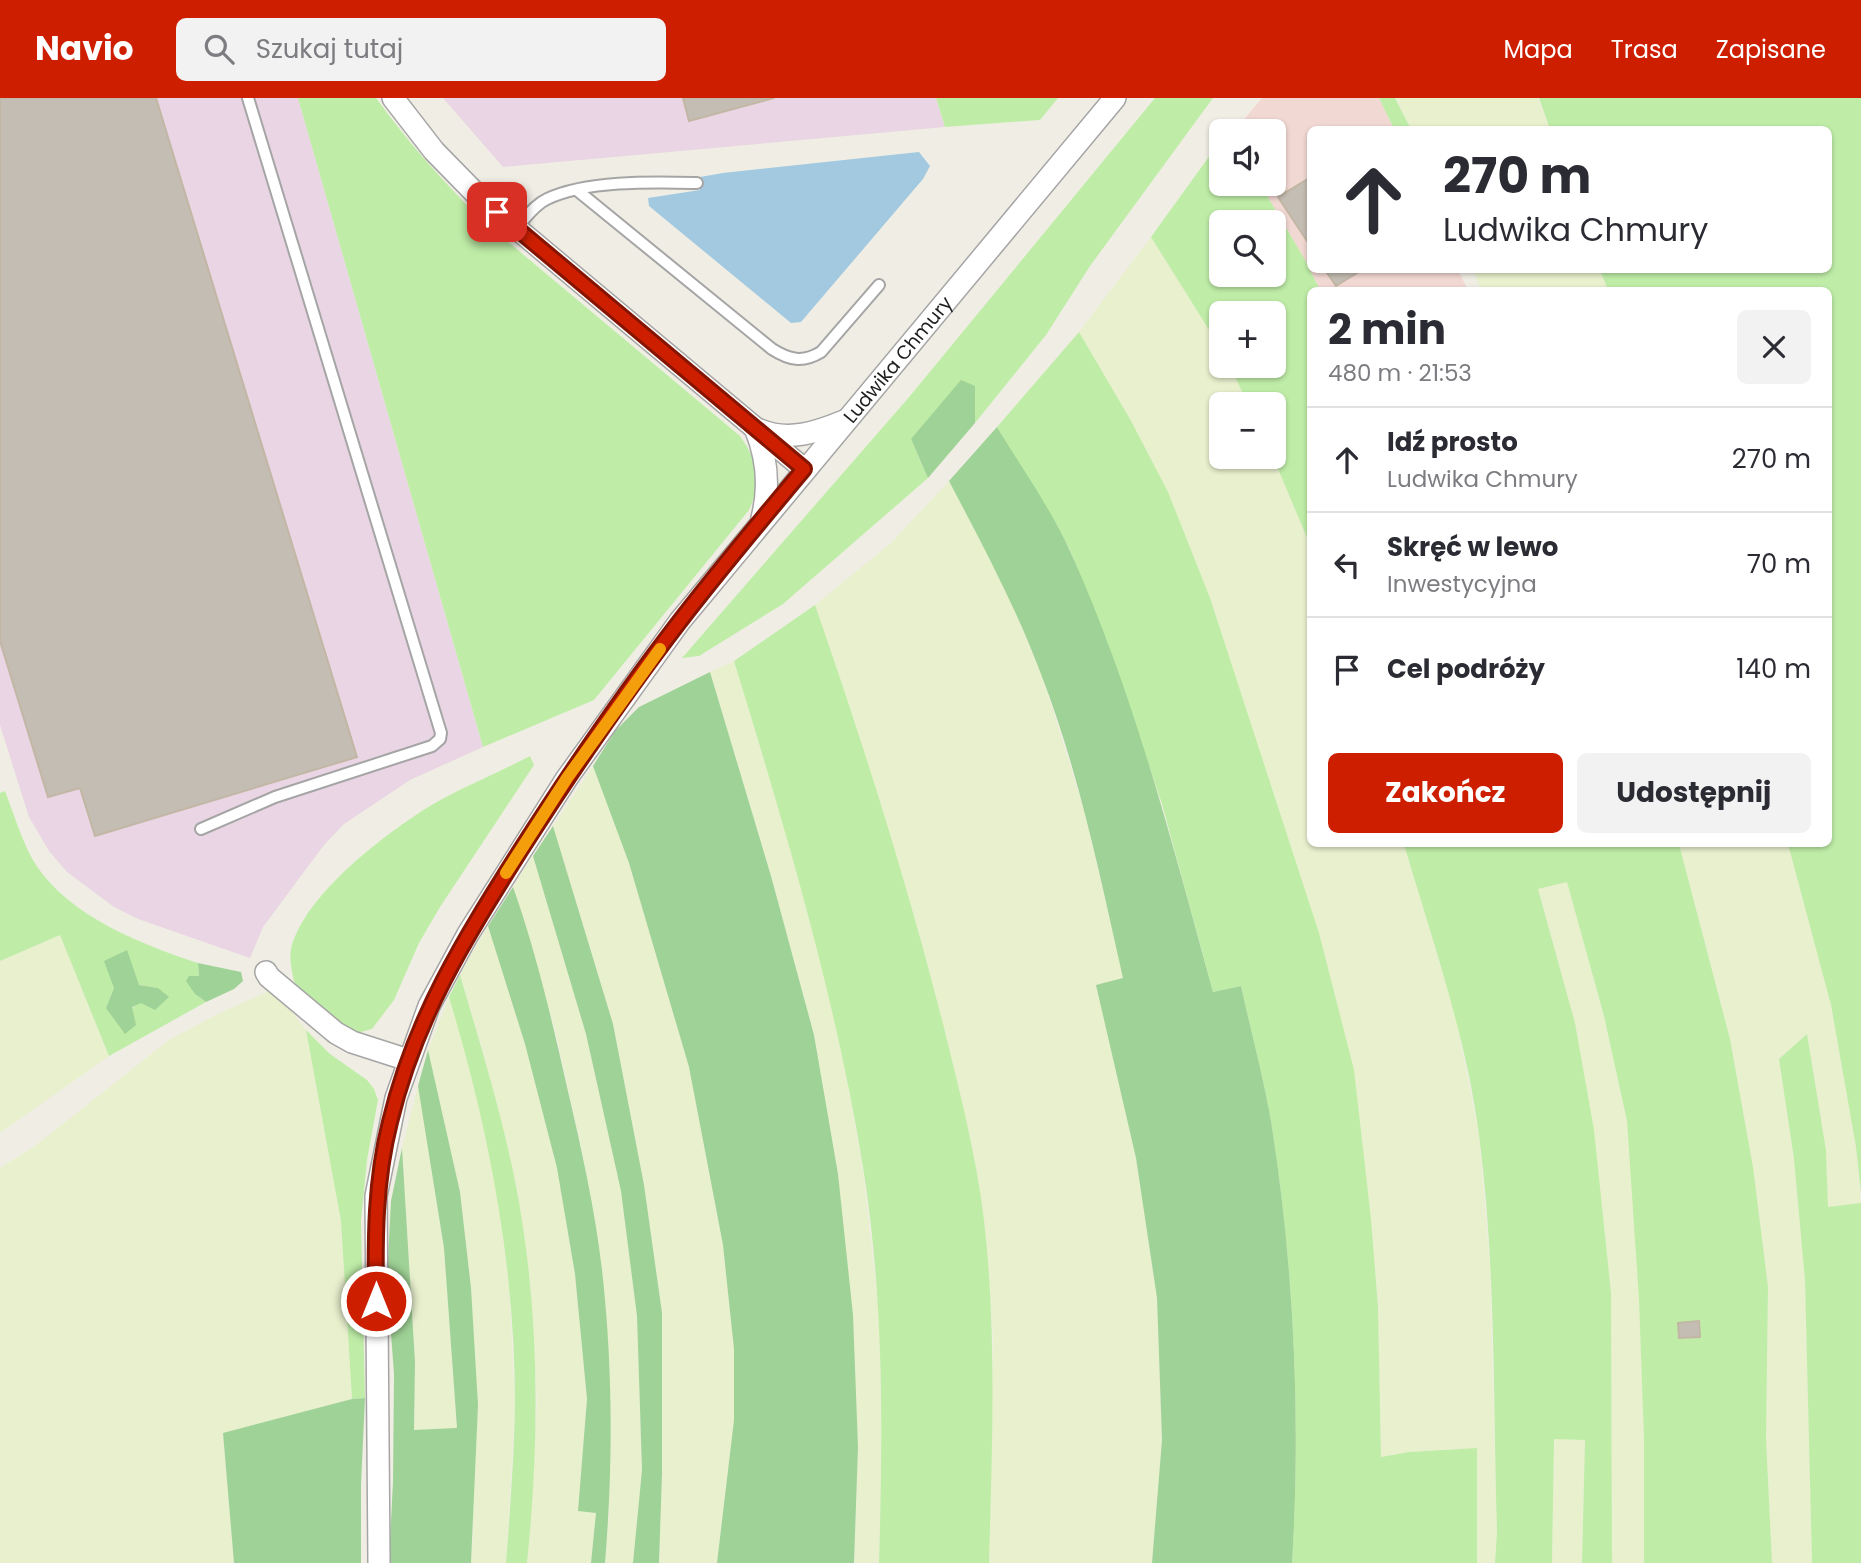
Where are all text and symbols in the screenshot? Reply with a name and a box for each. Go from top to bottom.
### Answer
search box [176,18,666,81]
text: Navio [35,25,134,72]
icon: search [200,30,238,68]
text: Szukaj tutaj [256,31,403,67]
text: Mapa [1503,33,1573,66]
text: Trasa [1611,33,1678,66]
text: Zapisane [1716,33,1826,66]
map controls [1209,119,1286,469]
button: sound [1209,119,1286,196]
text: 270 m [1443,142,1591,210]
icon: ahead [1328,154,1419,245]
pin [467,182,527,242]
icon: arrive [478,193,516,231]
text: Ludwika Chmury [1443,207,1708,252]
button: search [1209,210,1286,287]
street label: Ludwika Chmury [837,290,959,429]
text: 2 min [1328,300,1446,359]
button: + [1209,301,1286,378]
button: close [1737,310,1811,384]
text: 480 m · 21:53 [1328,357,1472,389]
button: − [1209,392,1286,469]
text: Idź prosto [1387,424,1518,460]
icon: ahead [1328,441,1366,479]
text: 270 m [1732,441,1811,477]
text: Ludwika Chmury [1387,463,1578,495]
text: Skręć w lewo [1387,529,1558,565]
icon: left [1328,546,1366,584]
text: 70 m [1747,546,1811,582]
text: Inwestycyjna [1387,568,1537,600]
icon: arrive [1328,651,1366,689]
text: Cel podróży [1387,651,1545,687]
text: 140 m [1736,651,1811,687]
button: Zakończ [1328,753,1563,833]
button: Udostępnij [1577,753,1811,833]
position arrow [339,1264,413,1338]

